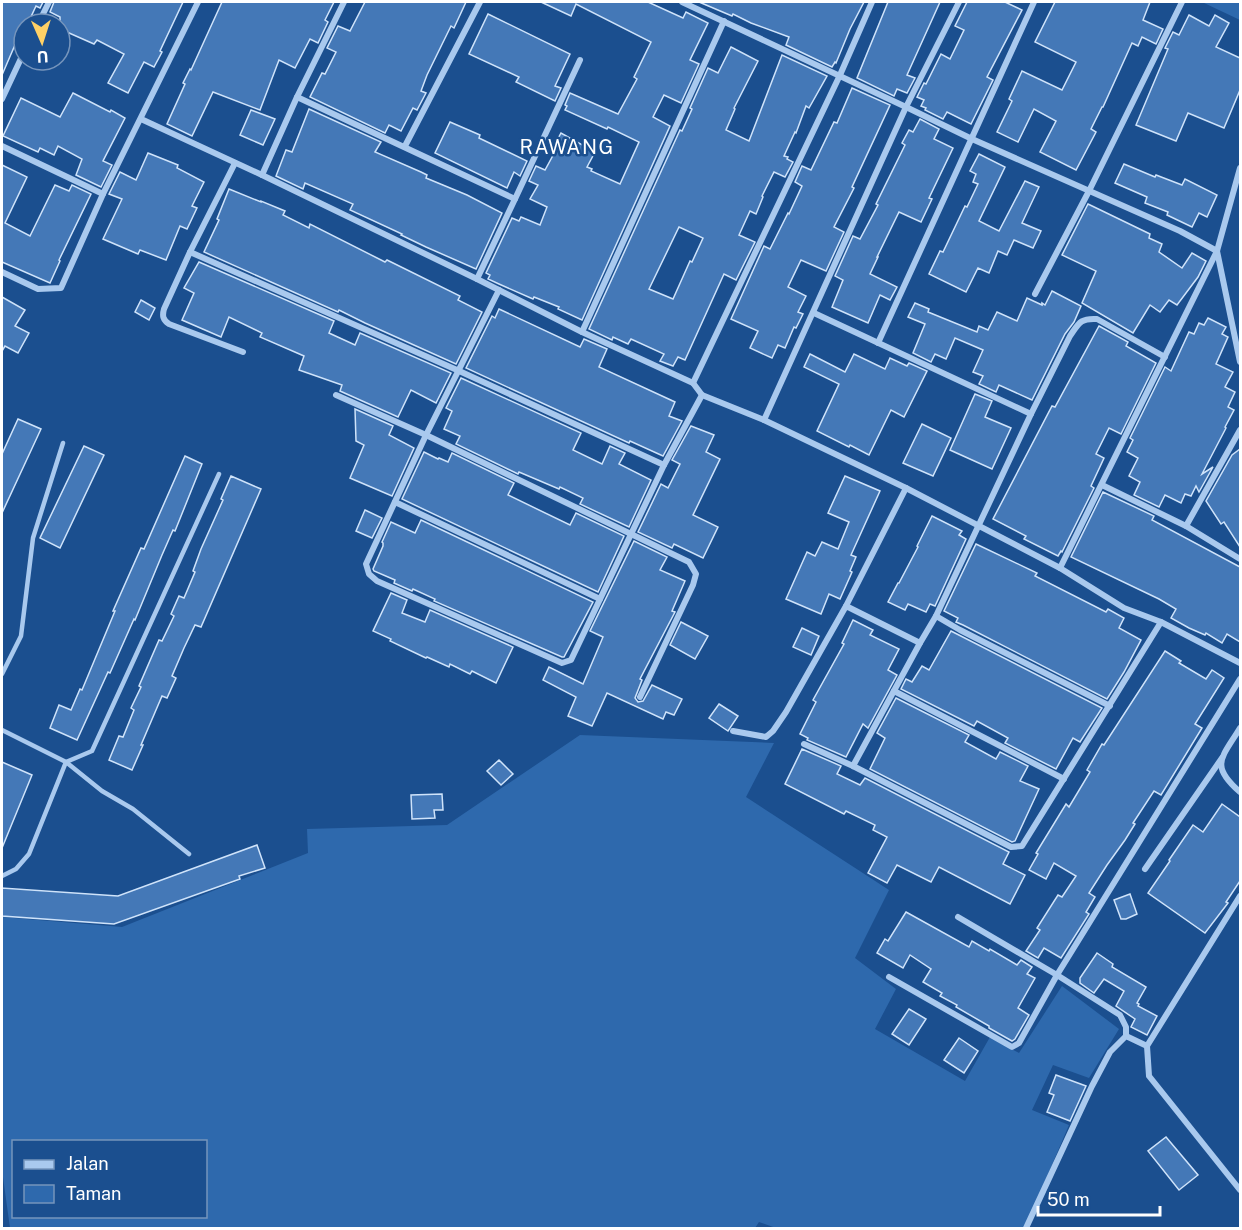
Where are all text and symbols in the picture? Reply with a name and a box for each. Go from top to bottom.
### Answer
north arrow [12,12,72,72]
text: U [36,47,49,66]
district label: RAWANG [519,135,615,159]
legend [12,1140,207,1218]
text: Jalan [66,1153,109,1174]
scale bar [1038,1179,1160,1217]
text: Taman [66,1183,121,1204]
text: 50 m [1047,1189,1090,1210]

